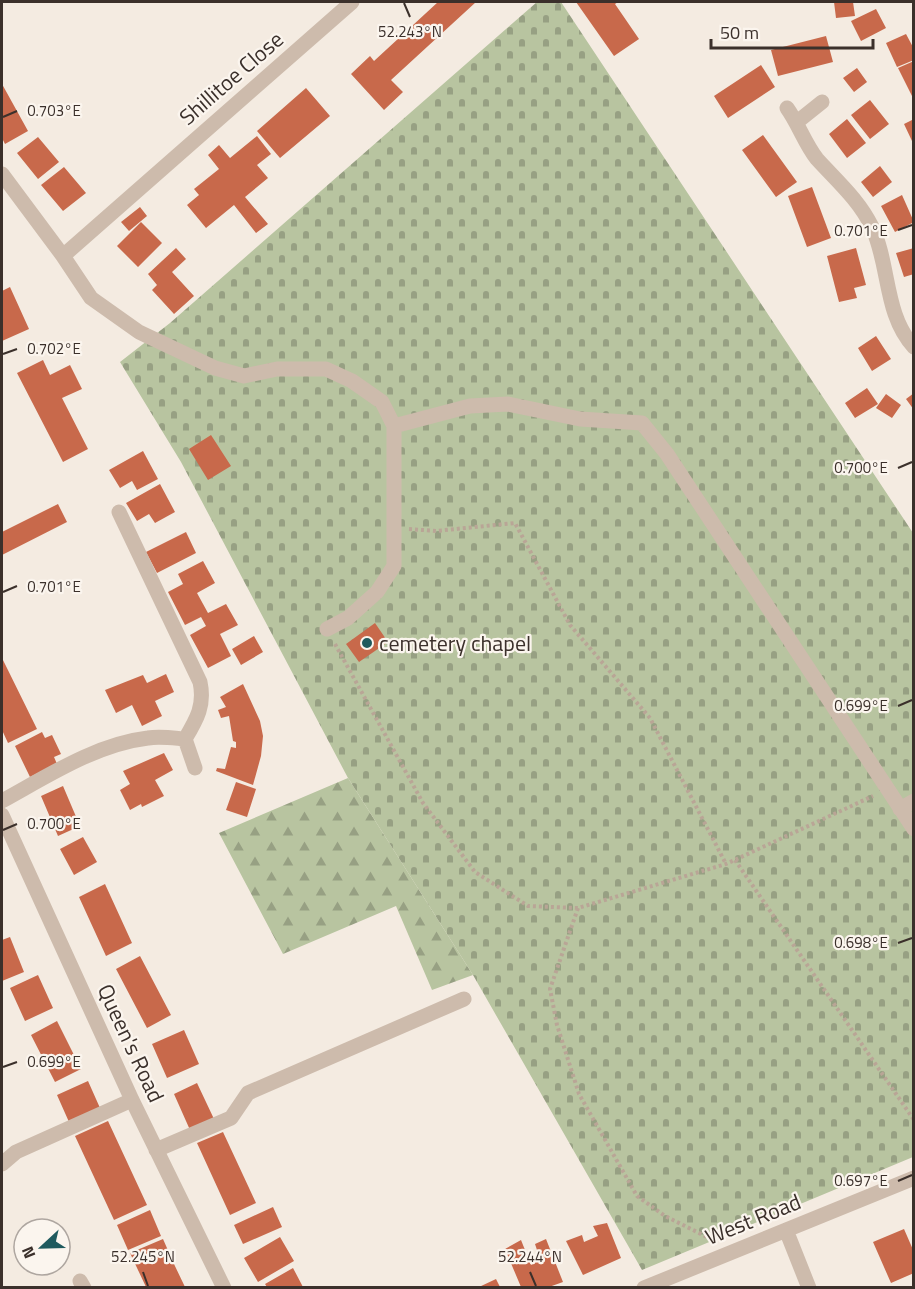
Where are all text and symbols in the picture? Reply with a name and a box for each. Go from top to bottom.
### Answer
scale bar [711,12,873,50]
text: 50 m [720,19,759,46]
text: 52.243°N [378,20,442,43]
street label: Shillitoe Close [171,23,291,133]
text: 0.703°E [27,99,81,122]
text: 0.701°E [834,219,888,242]
text: 0.702°E [27,337,81,360]
text: 0.700°E [834,456,888,479]
text: 0.701°E [27,575,81,598]
place label: cemetery chapel [379,626,531,660]
marker: cemetery chapel [360,636,374,650]
text: 0.699°E [834,694,888,717]
text: 0.700°E [27,812,81,835]
text: 0.698°E [834,931,888,954]
street label: Queen's Road [89,978,173,1108]
text: 0.699°E [27,1050,81,1073]
text: 0.697°E [834,1169,888,1192]
street label: West Road [700,1184,806,1254]
north arrow [12,1217,72,1277]
text: N [15,1243,41,1262]
text: 52.245°N [111,1245,175,1268]
text: 52.244°N [498,1245,562,1268]

